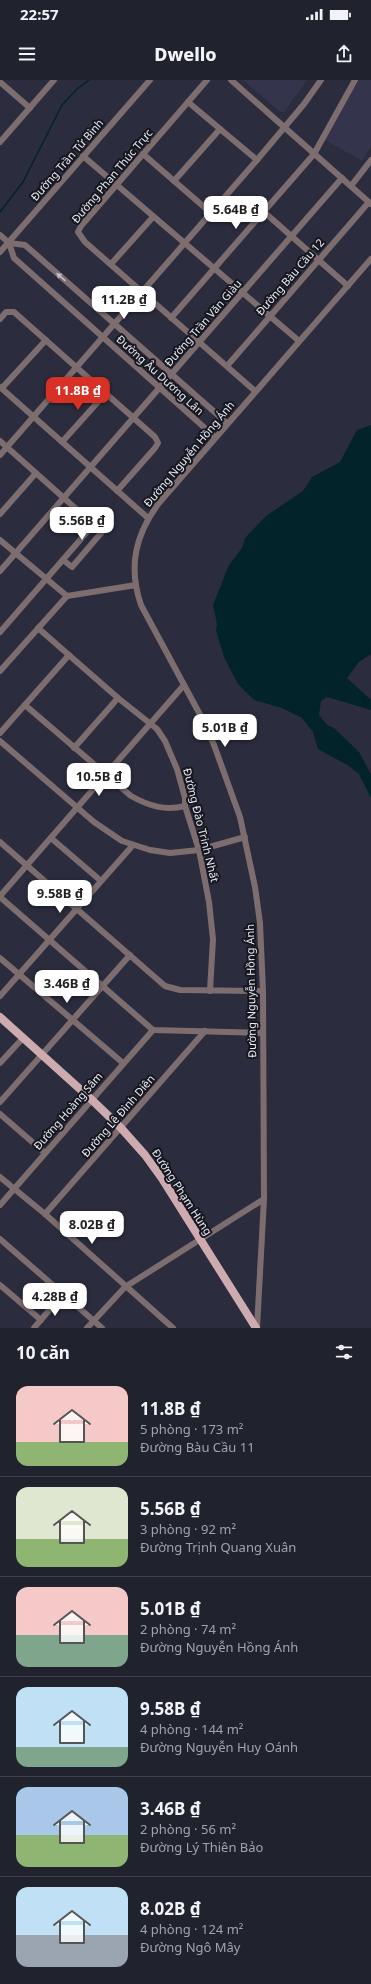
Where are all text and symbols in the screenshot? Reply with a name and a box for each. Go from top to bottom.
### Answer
text: 22:57 [20,4,59,24]
text: Dwello [154,42,217,66]
icon: menu [16,43,38,65]
icon: share [333,43,355,65]
street label: Đường Trần Tử Bình [27,116,106,204]
street label: Đường Phan Thúc Trực [68,125,155,226]
pin: 5.64B ₫ [199,196,273,230]
text: 5.64B ₫ [213,200,259,218]
street label: Đường Bàu Cầu 12 [252,235,327,318]
one-way arrow [57,273,66,282]
street label: Đường Trần Văn Giàu [161,276,244,369]
pin: 11.2B ₫ [87,286,161,320]
text: 11.2B ₫ [101,290,147,308]
street label: Đường Âu Dương Lân [113,331,207,418]
pin: 11.8B ₫ [41,377,115,411]
text: 11.8B ₫ [55,381,101,399]
street label: Đường Nguyễn Hồng Ánh [140,398,237,510]
pin: 5.56B ₫ [45,507,119,541]
text: 5.56B ₫ [59,511,105,529]
pin: 5.01B ₫ [188,714,262,748]
text: 5.01B ₫ [202,718,248,736]
pin: 10.5B ₫ [62,763,136,797]
street label: Đường Đào Trinh Nhất [180,766,223,884]
text: 10.5B ₫ [76,767,122,785]
pin: 9.58B ₫ [23,880,97,914]
text: 9.58B ₫ [37,884,83,902]
street label: Đường Nguyễn Hồng Ánh [242,924,259,1058]
pin: 3.46B ₫ [30,970,104,1004]
text: 3.46B ₫ [44,974,90,992]
street label: Đường Hoàng Sâm [30,1069,106,1153]
street label: Đường Lê Đình Diên [78,1071,158,1160]
street label: Đường Phạm Hùng [149,1146,216,1238]
pin: 8.02B ₫ [55,1211,129,1245]
text: 8.02B ₫ [69,1215,115,1233]
pin: 4.28B ₫ [18,1283,92,1317]
text: 4.28B ₫ [32,1287,78,1305]
text: 10 căn [16,1341,70,1364]
icon: filters [333,1341,355,1363]
text: 11.8B ₫ [140,1397,201,1420]
icon: home [48,1402,96,1450]
text: 5 phòng · 173 m² [140,1420,243,1438]
text: Đường Bàu Cầu 11 [140,1438,255,1456]
text: 5.56B ₫ [140,1497,201,1520]
icon: home [48,1503,96,1551]
text: 3 phòng · 92 m² [140,1520,236,1538]
text: Đường Trịnh Quang Xuân [140,1538,296,1556]
text: 5.01B ₫ [140,1597,201,1620]
icon: home [48,1603,96,1651]
text: 2 phòng · 74 m² [140,1620,236,1638]
text: Đường Nguyễn Hồng Ánh [140,1638,298,1656]
text: 9.58B ₫ [140,1697,201,1720]
icon: home [48,1703,96,1751]
text: 4 phòng · 144 m² [140,1720,243,1738]
text: Đường Nguyễn Huy Oánh [140,1738,298,1756]
text: 3.46B ₫ [140,1797,201,1820]
icon: home [48,1803,96,1851]
text: 2 phòng · 56 m² [140,1820,236,1838]
text: Đường Lý Thiên Bảo [140,1838,263,1856]
text: 8.02B ₫ [140,1897,201,1920]
icon: home [48,1903,96,1951]
text: 4 phòng · 124 m² [140,1920,243,1938]
text: Đường Ngô Mây [140,1938,241,1956]

